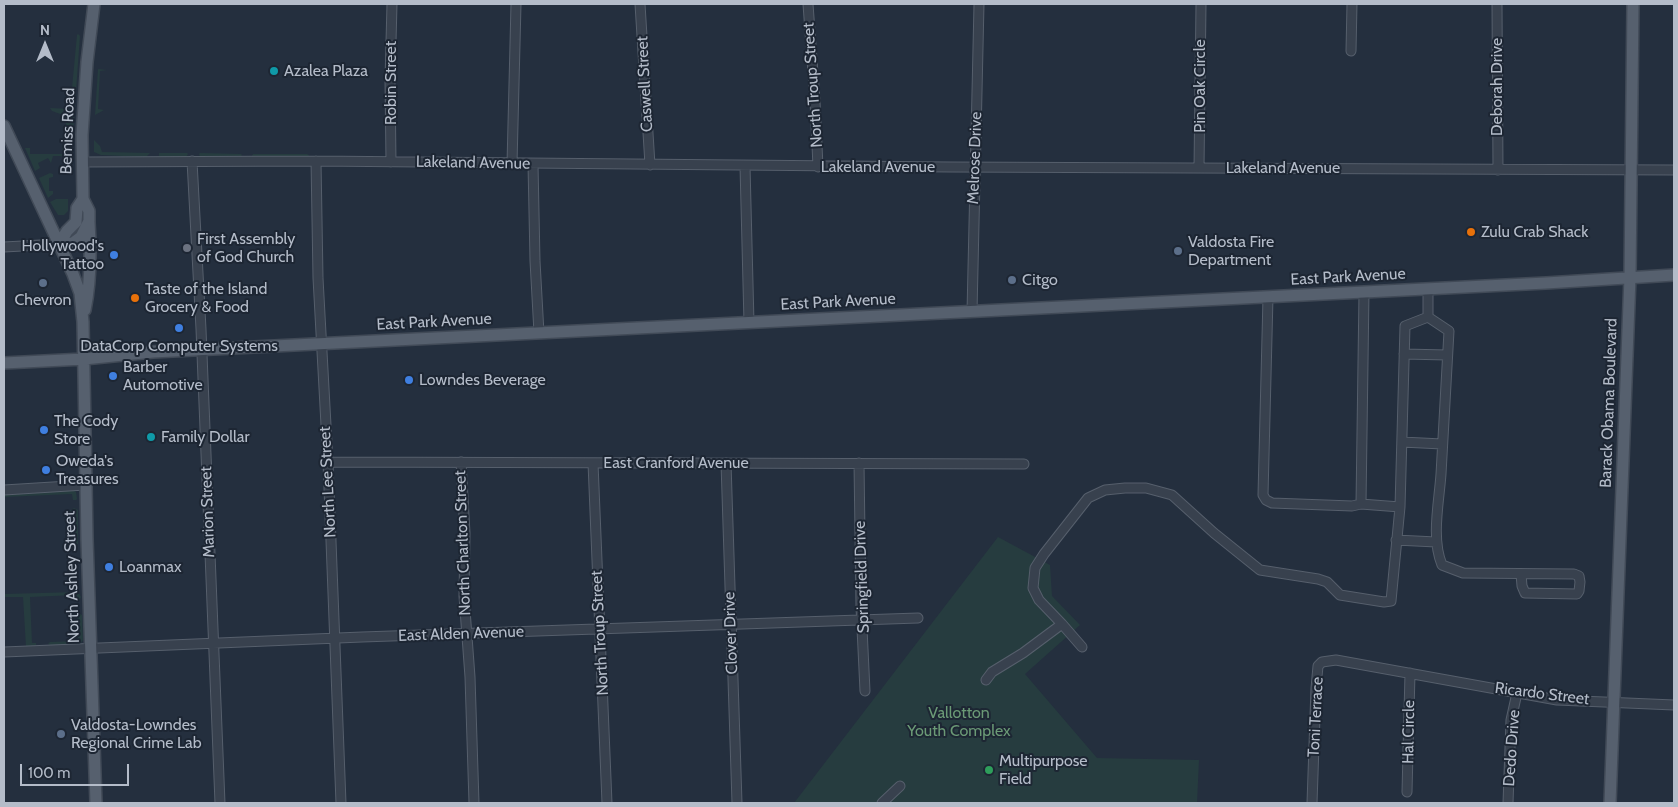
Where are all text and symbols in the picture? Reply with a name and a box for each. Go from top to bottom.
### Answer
north arrow [20,20,70,70]
text: N [40,21,50,39]
street label: North Troup Street [799,22,827,148]
street label: Caswell Street [633,35,657,133]
street label: Deborah Drive [1487,38,1507,136]
street label: Pin Oak Circle [1190,39,1210,133]
street label: Robin Street [381,41,401,125]
place label: Azalea Plaza [284,61,368,81]
marker: Azalea Plaza [268,65,280,77]
street label: Bemiss Road [57,87,79,175]
street label: Melrose Drive [964,111,986,205]
street label: Lakeland Avenue [416,152,530,174]
street label: Lakeland Avenue [821,157,935,177]
street label: Lakeland Avenue [1226,158,1340,178]
place label: Zulu Crab Shack [1481,222,1588,242]
marker: Zulu Crab Shack [1465,226,1477,238]
place label: First Assembly of God Church [197,229,295,267]
place label: Valdosta Fire Department [1188,232,1274,270]
place label: Hollywood's Tattoo [21,236,104,274]
marker: First Assembly of God Church [181,242,193,254]
marker: Valdosta Fire Department [1172,245,1184,257]
marker: Hollywood's Tattoo [108,249,120,261]
street label: East Park Avenue [1290,264,1406,290]
place label: Citgo [1022,270,1058,290]
marker: Citgo [1006,274,1018,286]
marker: Chevron [37,277,49,289]
place label: Taste of the Island Grocery & Food [145,279,267,317]
street label: East Park Avenue [780,289,896,315]
place label: Chevron [14,290,72,310]
marker: Taste of the Island Grocery & Food [129,292,141,304]
street label: East Park Avenue [376,309,492,335]
street label: Barack Obama Boulevard [1596,318,1622,488]
marker: DataCorp Computer Systems [173,322,185,334]
place label: DataCorp Computer Systems [80,336,278,356]
place label: Barber Automotive [123,357,203,395]
marker: Barber Automotive [107,370,119,382]
place label: Lowndes Beverage [419,370,546,390]
marker: Lowndes Beverage [403,374,415,386]
place label: The Cody Store [54,411,118,449]
marker: The Cody Store [38,424,50,436]
street label: North Lee Street [315,426,341,538]
place label: Family Dollar [161,427,250,447]
marker: Family Dollar [145,431,157,443]
place label: Oweda's Treasures [56,451,119,489]
street label: East Cranford Avenue [603,453,749,473]
marker: Oweda's Treasures [40,464,52,476]
street label: Marion Street [197,466,219,558]
street label: North Charlton Street [451,470,475,616]
street label: North Ashley Street [60,511,84,643]
street label: Springfield Drive [850,520,874,634]
place label: Loanmax [119,557,182,577]
marker: Loanmax [103,561,115,573]
street label: North Troup Street [587,570,613,696]
street label: Clover Drive [720,591,742,675]
street label: East Alden Avenue [398,622,524,646]
street label: Toni Terrace [1304,676,1328,758]
street label: Ricardo Street [1494,679,1590,709]
street label: Hal Circle [1399,700,1419,764]
park label: Vallotton Youth Complex [907,703,1011,741]
street label: Dedo Drive [1500,709,1524,787]
place label: Valdosta-Lowndes Regional Crime Lab [71,715,202,753]
marker: Valdosta-Lowndes Regional Crime Lab [55,728,67,740]
place label: Multipurpose Field [999,751,1088,789]
scale bar [22,754,131,786]
text: 100 m [28,764,70,782]
marker: Multipurpose Field [983,764,995,776]

